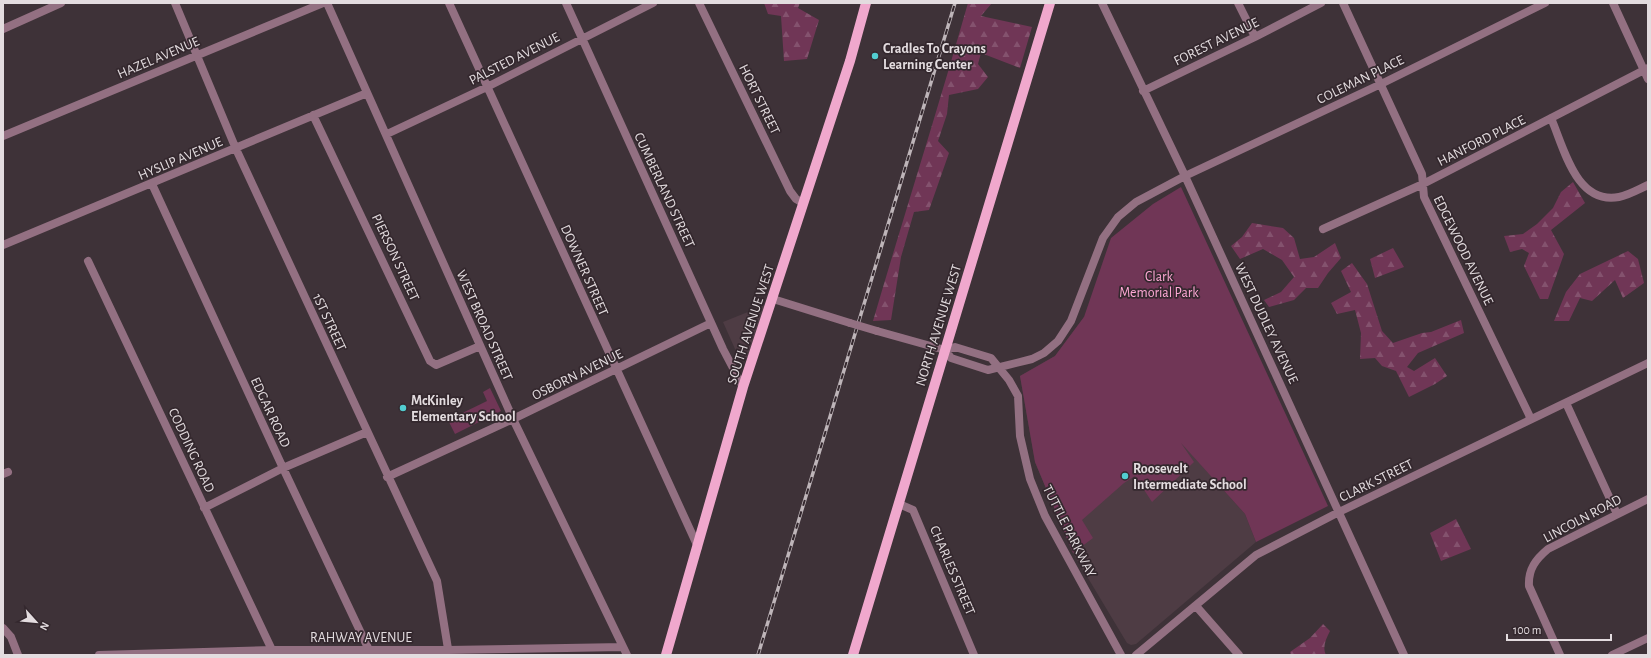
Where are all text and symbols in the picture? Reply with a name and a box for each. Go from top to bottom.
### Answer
street label: FOREST AVENUE [1172,15,1261,68]
street label: PALSTED AVENUE [467,30,562,88]
street label: HAZEL AVENUE [115,34,202,81]
place label: Cradles To Crayons Learning Center [883,42,986,72]
marker: Cradles To Crayons Learning Center [870,51,880,61]
street label: COLEMAN PLACE [1315,53,1406,107]
street label: HORT STREET [736,62,782,137]
street label: HANFORD PLACE [1435,113,1528,169]
street label: CUMBERLAND STREET [631,131,697,250]
street label: HYSLIP AVENUE [136,135,225,183]
street label: EDGEWOOD AVENUE [1431,194,1496,308]
street label: PIERSON STREET [369,212,421,303]
street label: DOWNER STREET [558,223,610,318]
street label: WEST DUDLEY AVENUE [1232,261,1300,386]
street label: SOUTH AVENUE WEST [725,262,777,386]
street label: NORTH AVENUE WEST [914,263,964,388]
street label: WEST BROAD STREET [453,268,515,383]
park label: Clark Memorial Park [1119,270,1199,300]
street label: 1ST STREET [310,291,349,353]
street label: OSBORN AVENUE [530,347,625,403]
street label: EDGAR ROAD [248,375,292,450]
place label: McKinley Elementary School [411,394,516,424]
marker: McKinley Elementary School [398,403,408,413]
street label: CODDING ROAD [165,406,217,495]
street label: CLARK STREET [1337,457,1416,505]
place label: Roosevelt Intermediate School [1133,462,1247,492]
marker: Roosevelt Intermediate School [1120,471,1130,481]
street label: TUTTLE PARKWAY [1040,483,1099,580]
street label: LINCOLN ROAD [1541,492,1624,545]
street label: CHARLES STREET [927,524,977,617]
north arrow [16,602,56,642]
scale bar [1507,616,1611,642]
text: N [38,620,51,632]
text: 100 m [1513,624,1541,636]
street label: RAHWAY AVENUE [310,631,412,645]

